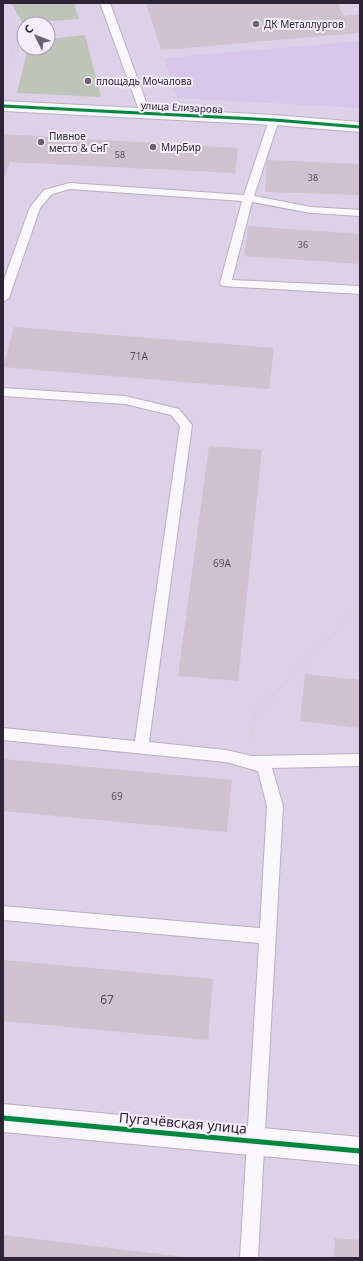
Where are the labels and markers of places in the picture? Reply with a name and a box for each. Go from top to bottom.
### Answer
place label: ДК Металлургов [264,17,344,31]
marker: ДК Металлургов [251,19,261,29]
place label: площадь Мочалова [96,74,192,88]
marker: площадь Мочалова [83,76,93,86]
place label: Пивное место & СнГ [49,129,108,155]
marker: Пивное место & СнГ [36,137,46,147]
place label: МирБир [161,140,201,154]
marker: МирБир [148,142,158,152]

